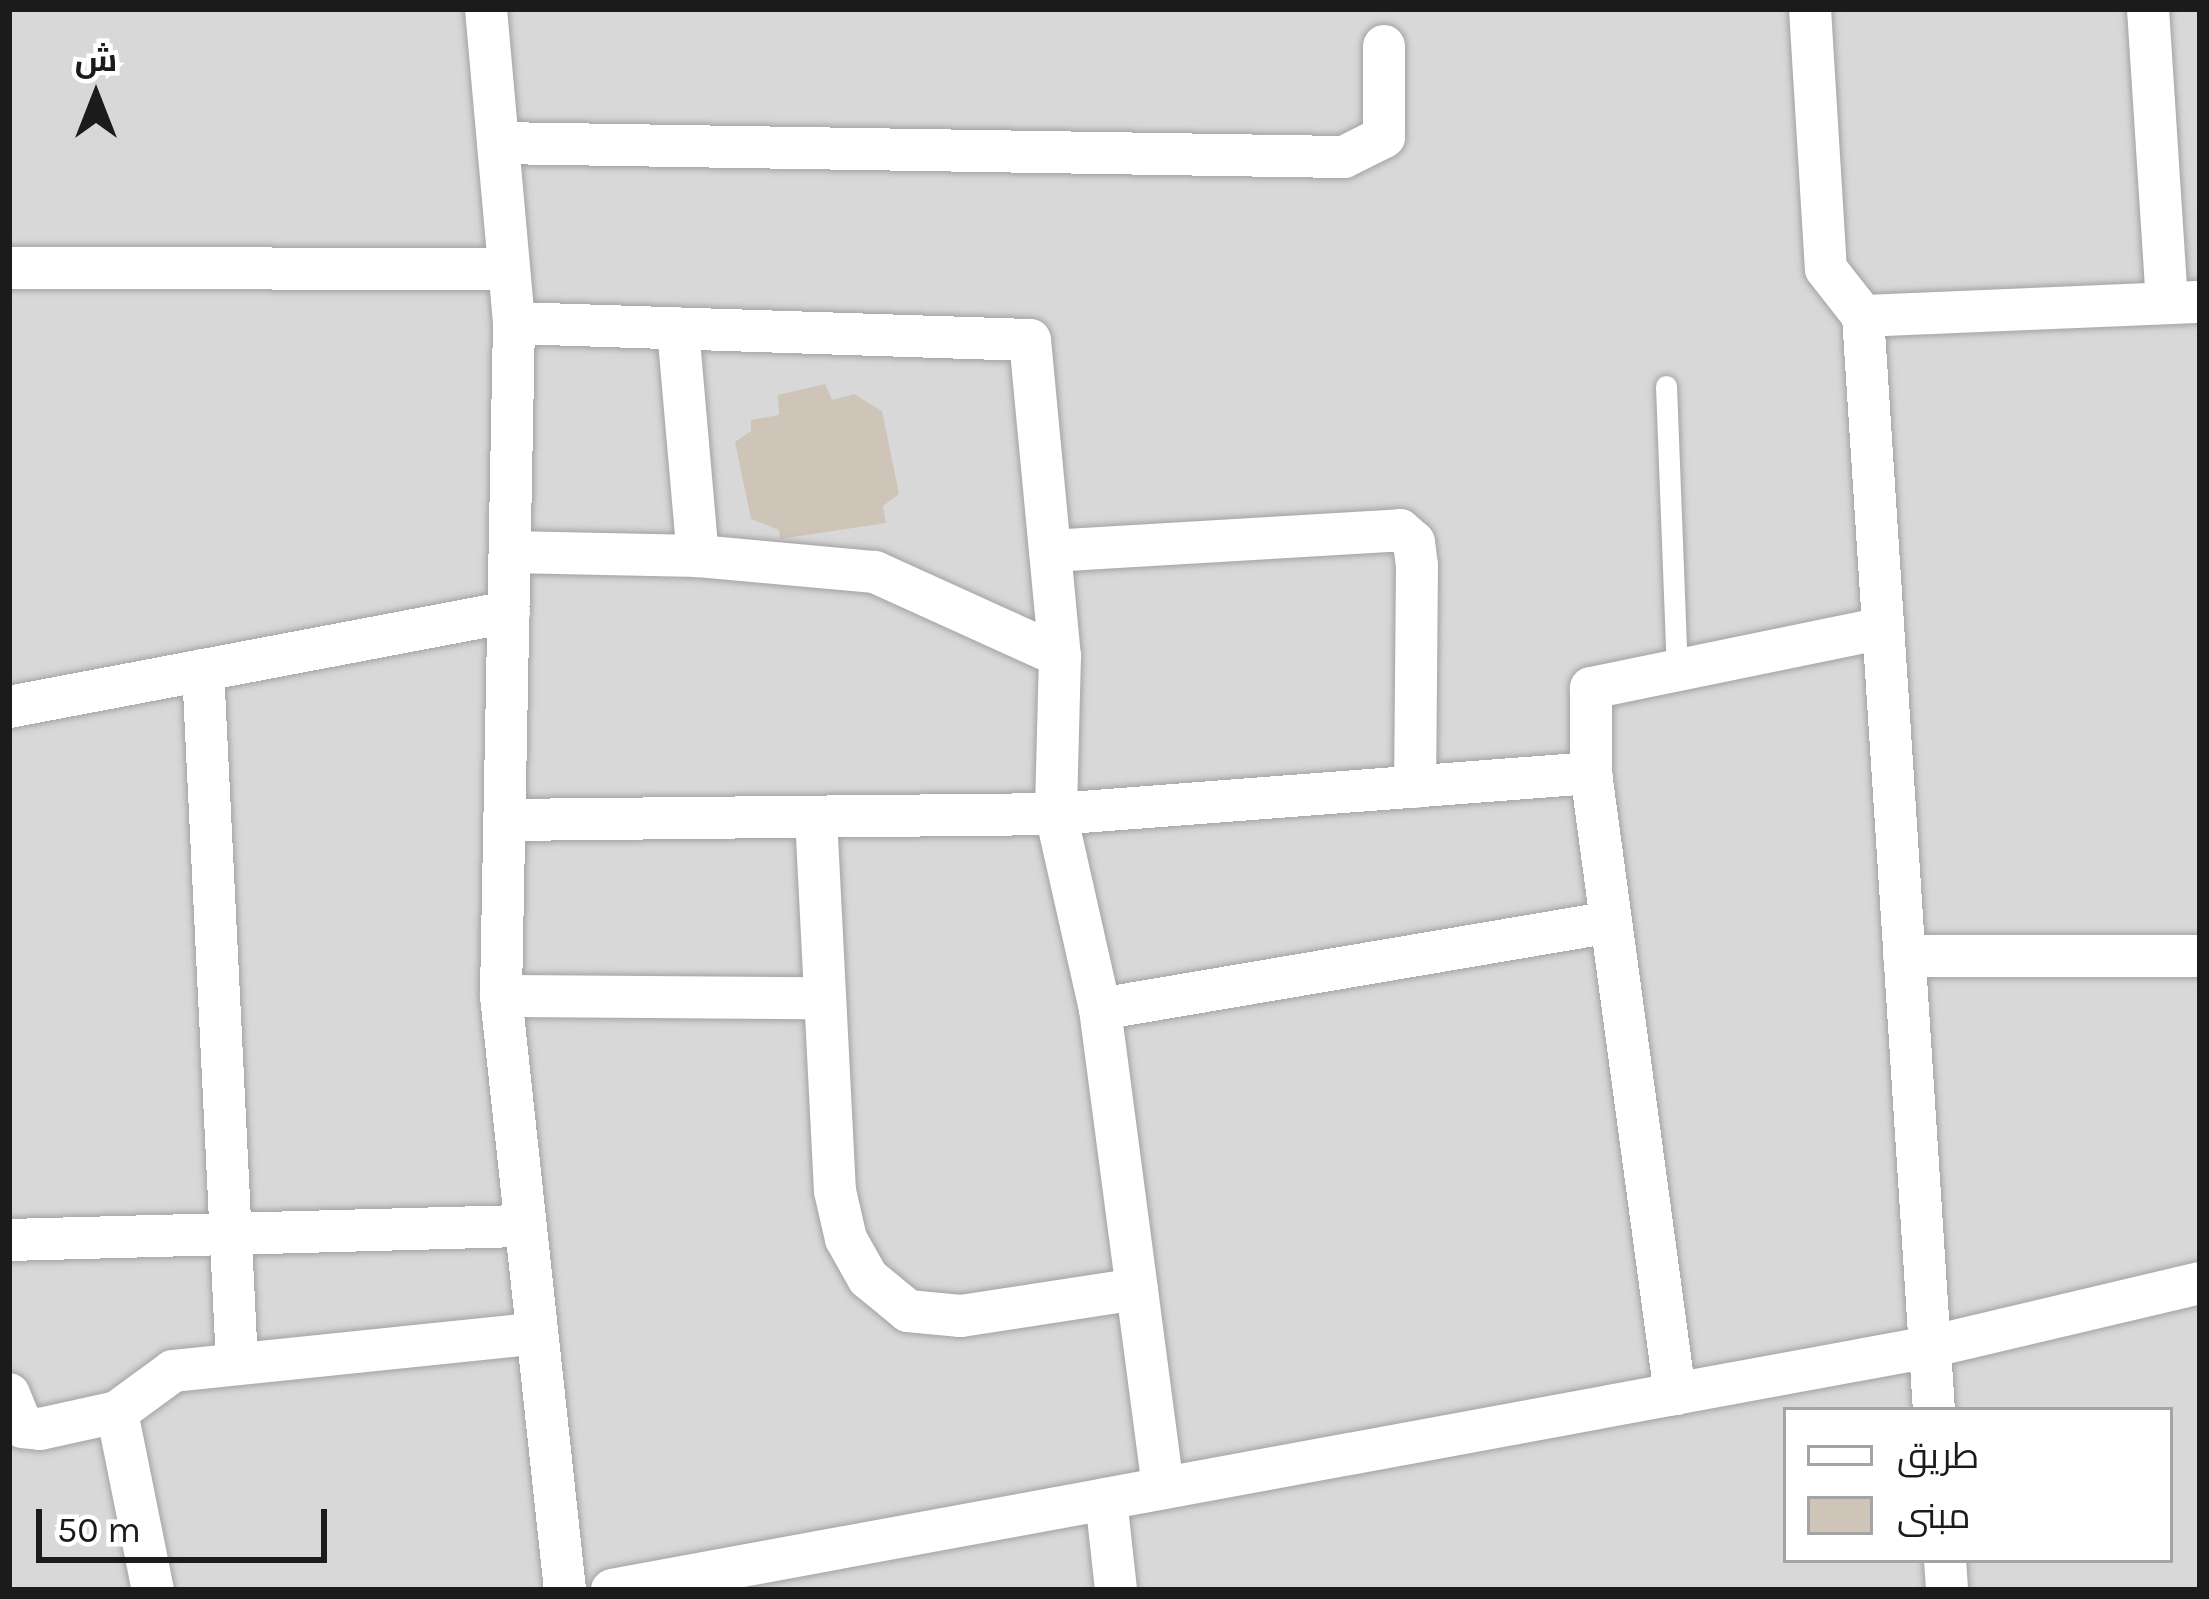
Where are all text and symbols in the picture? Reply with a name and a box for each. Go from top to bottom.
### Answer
north arrow [36,36,156,156]
text: ش [75,41,117,79]
legend [1783,1407,2173,1563]
text: طريق [1897,1435,1979,1477]
scale bar [42,1485,333,1559]
text: مبنى [1897,1495,1971,1537]
text: 50 m [57,1509,141,1551]

